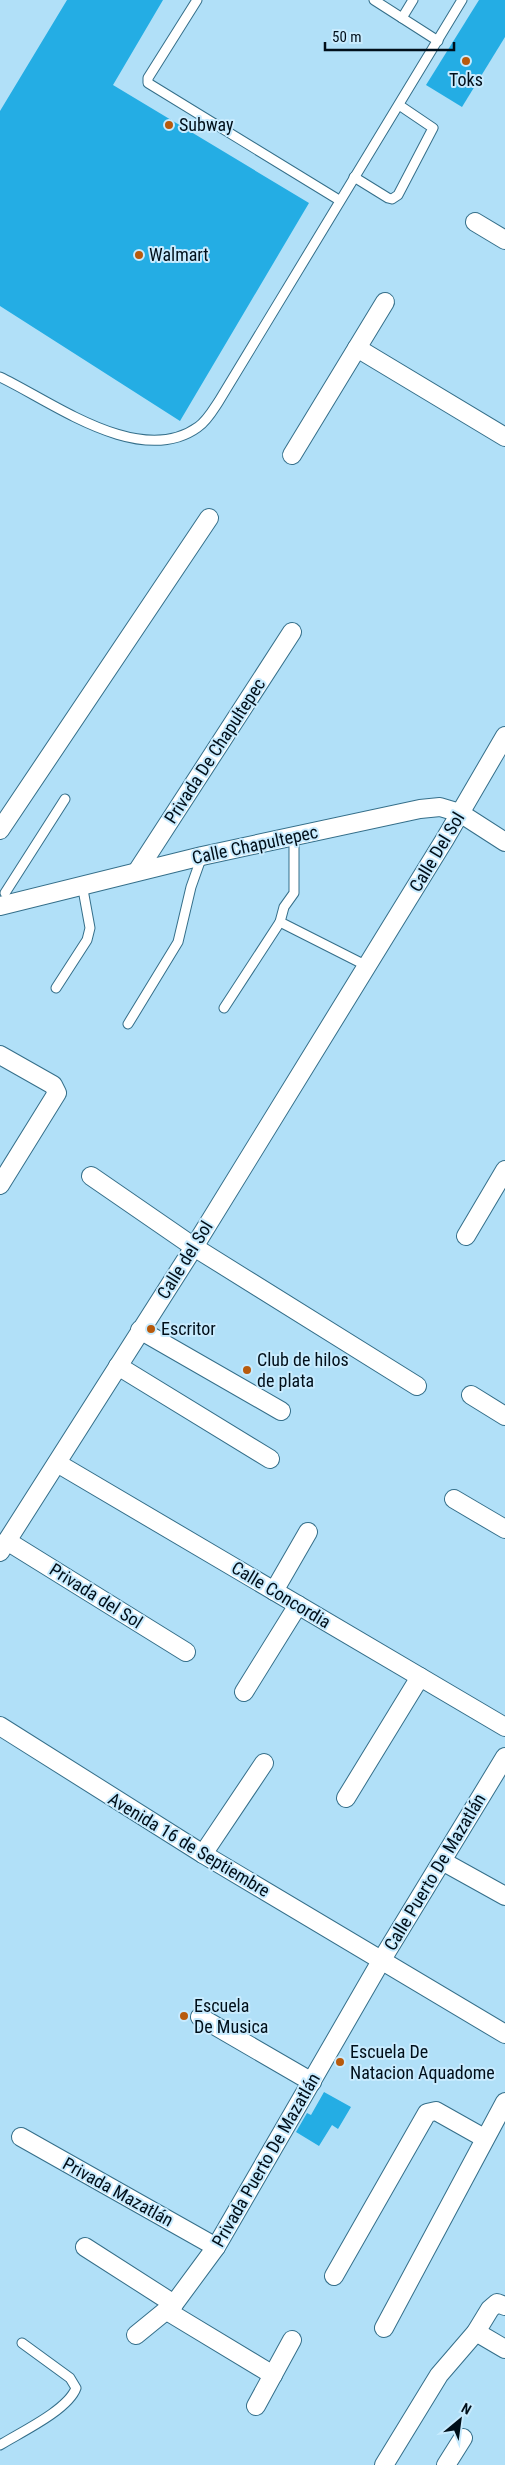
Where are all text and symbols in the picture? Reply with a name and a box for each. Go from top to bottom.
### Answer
scale bar [325,20,454,52]
text: 50 m [332,28,362,46]
marker: Toks [460,55,472,67]
place label: Toks [449,69,483,90]
place label: Subway [179,114,234,135]
marker: Subway [163,119,175,131]
place label: Walmart [149,244,209,265]
marker: Walmart [133,249,145,261]
street label: Privada De Chapultepec [160,674,269,827]
street label: Calle Del Sol [405,808,469,895]
street label: Calle Chapultepec [190,821,320,868]
street label: Calle del Sol [152,1217,217,1303]
place label: Escritor [161,1318,216,1339]
marker: Escritor [145,1323,157,1335]
place label: Club de hilos de plata [257,1349,349,1391]
marker: Club de hilos de plata [241,1364,253,1376]
street label: Calle Concordia [228,1557,335,1632]
street label: Privada del Sol [46,1559,147,1632]
street label: Avenida 16 de Septiembre [105,1788,274,1901]
street label: Calle Puerto De Mazatlán [379,1789,490,1954]
place label: Escuela De Musica [194,1995,268,2037]
marker: Escuela De Musica [178,2010,190,2022]
place label: Escuela De Natacion Aquadome [350,2041,495,2083]
marker: Escuela De Natacion Aquadome [334,2056,346,2068]
street label: Privada Puerto De Mazatlán [207,2069,324,2250]
street label: Privada Mazatlán [59,2153,177,2231]
north arrow [435,2395,485,2445]
text: N [459,2400,474,2418]

